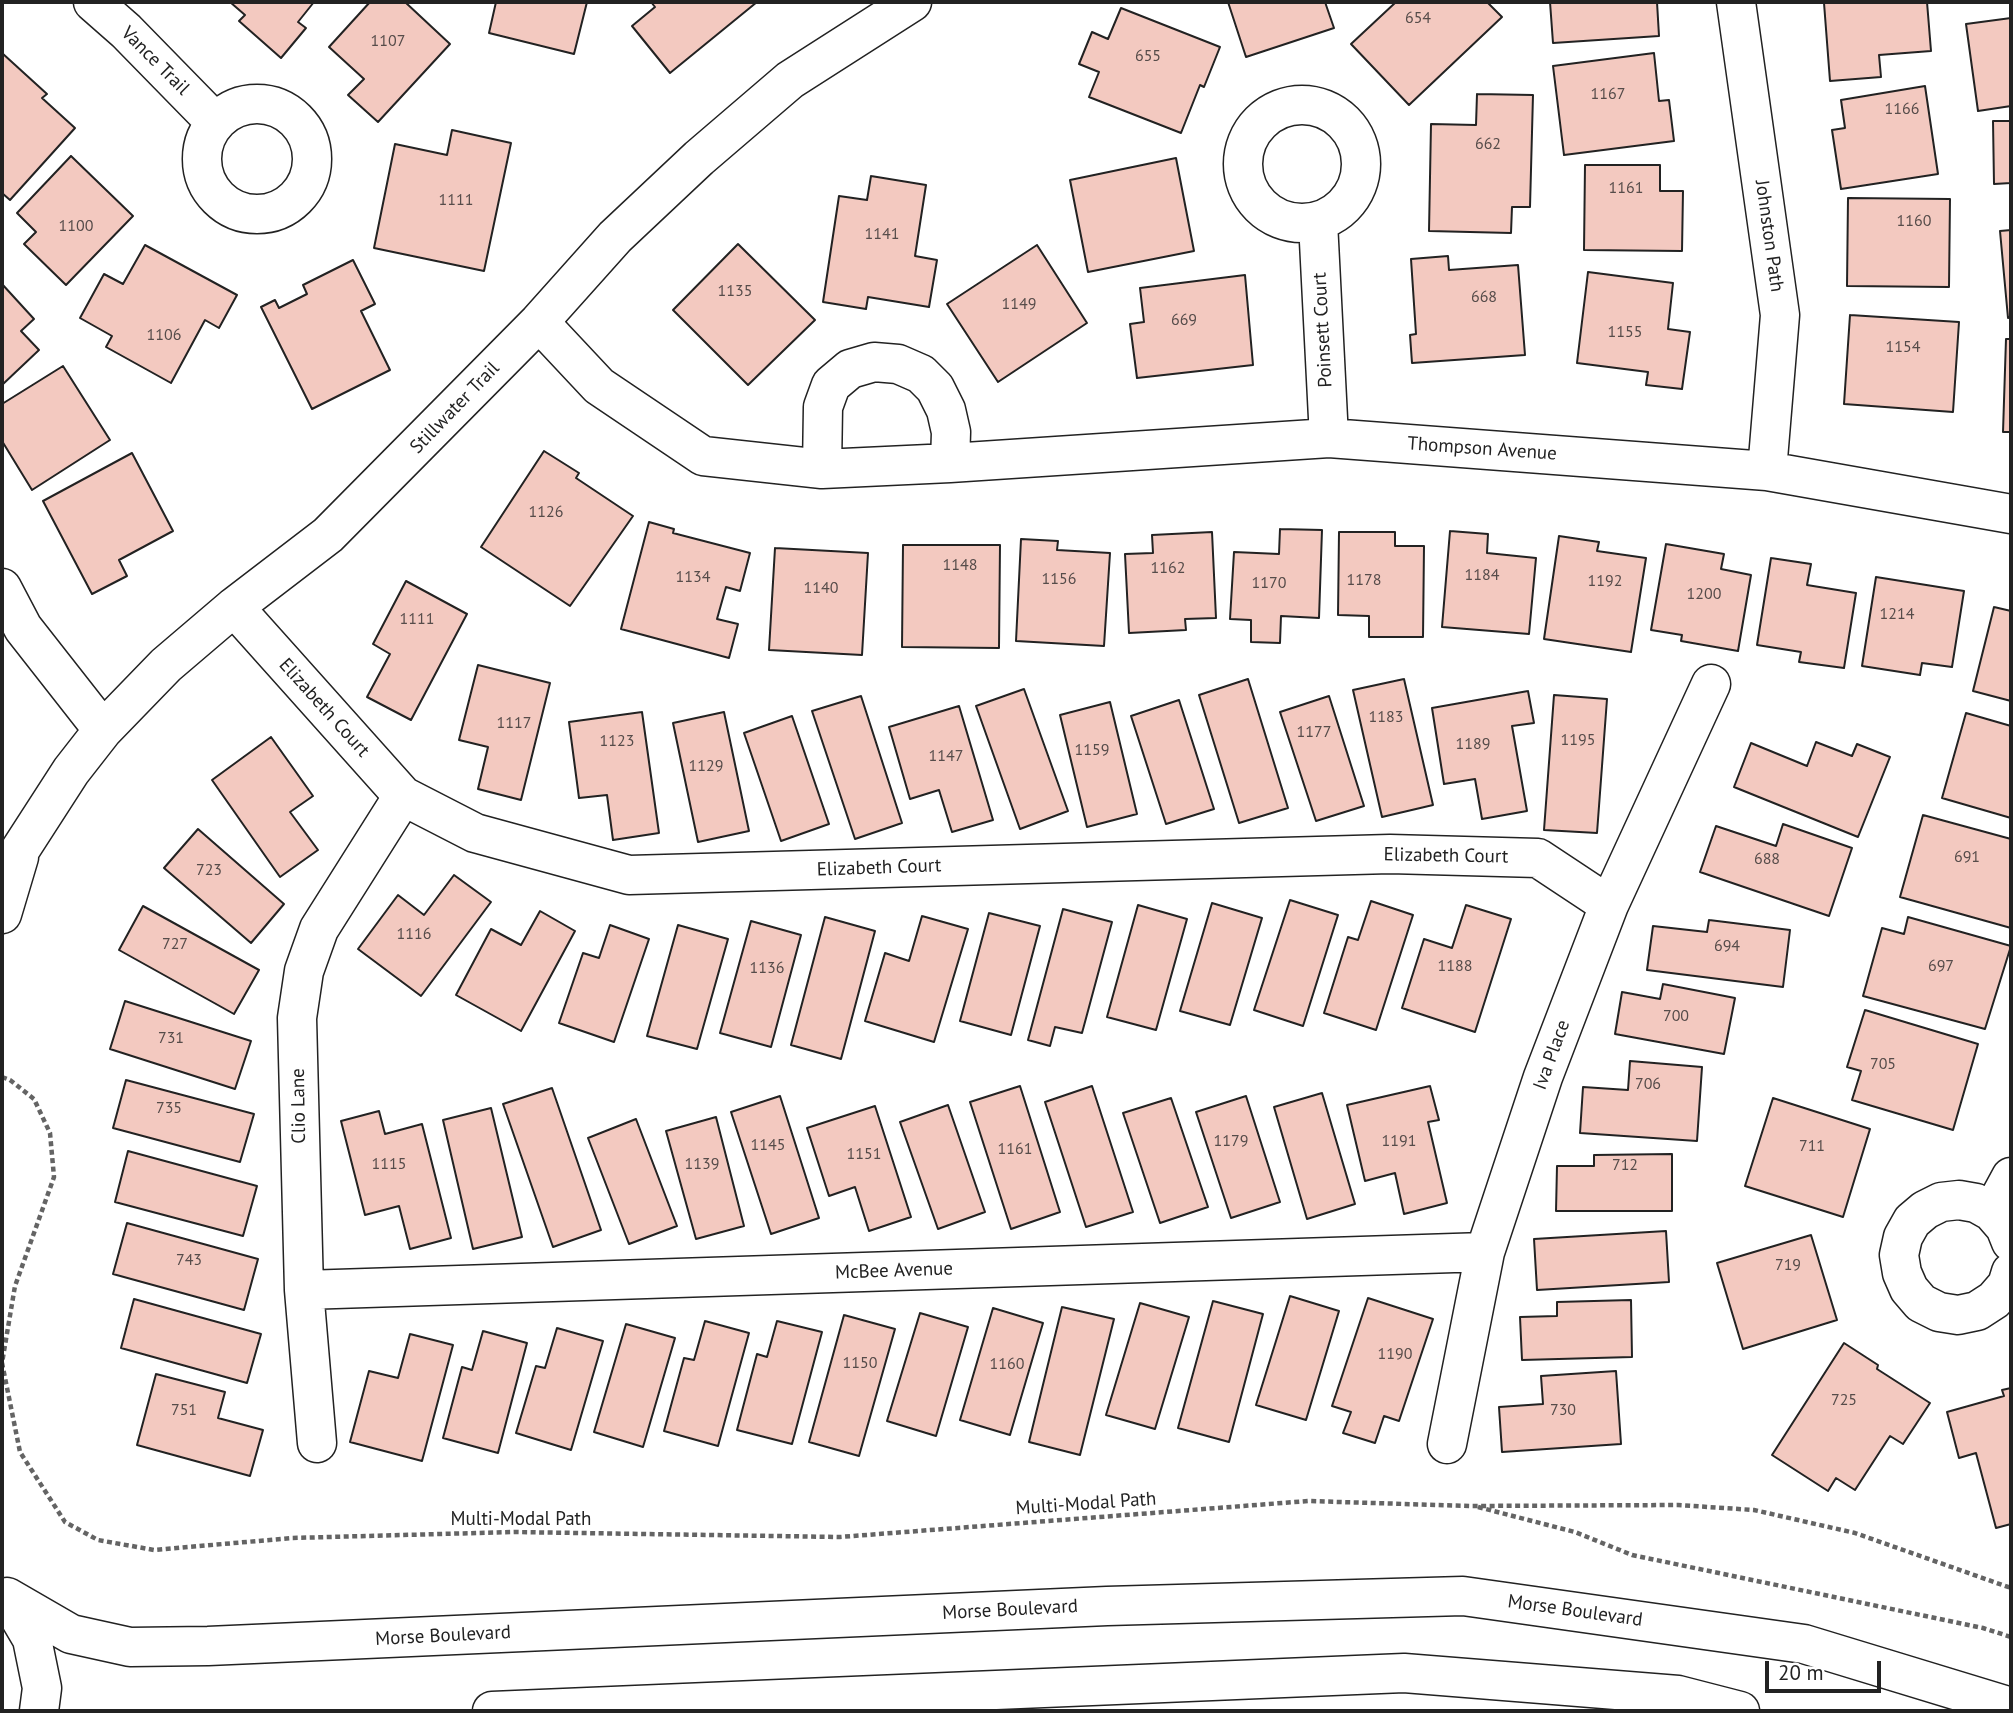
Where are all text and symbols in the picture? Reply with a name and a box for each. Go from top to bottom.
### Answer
house number: 654 [1405,8,1431,28]
street label: Vance Trail [116,22,194,100]
house number: 1107 [371,31,405,51]
house number: 655 [1135,46,1161,66]
house number: 1167 [1591,84,1625,104]
house number: 1166 [1885,99,1919,119]
house number: 662 [1475,134,1501,154]
house number: 1161 [1609,178,1643,198]
street label: Johnston Path [1750,179,1788,293]
house number: 1111 [439,190,473,210]
house number: 1160 [1897,211,1931,231]
house number: 1100 [59,216,93,236]
house number: 1141 [865,224,899,244]
street label: Poinsett Court [1309,272,1337,388]
house number: 1135 [718,281,752,301]
house number: 668 [1471,287,1497,307]
house number: 1149 [1002,294,1036,314]
house number: 669 [1171,310,1197,330]
house number: 1155 [1608,322,1642,342]
house number: 1106 [147,325,181,345]
house number: 1154 [1886,337,1920,357]
street label: Stillwater Trail [406,357,504,459]
street label: Thompson Avenue [1406,432,1558,466]
house number: 1126 [529,502,563,522]
house number: 1148 [943,555,977,575]
house number: 1162 [1151,558,1185,578]
house number: 1184 [1465,565,1499,585]
house number: 1134 [676,567,710,587]
house number: 1156 [1042,569,1076,589]
house number: 1178 [1347,570,1381,590]
house number: 1192 [1588,571,1622,591]
house number: 1170 [1252,573,1286,593]
house number: 1140 [804,578,838,598]
house number: 1200 [1687,584,1721,604]
house number: 1214 [1880,604,1914,624]
house number: 1111 [400,609,434,629]
street label: Elizabeth Court [274,654,374,762]
house number: 1183 [1369,707,1403,727]
house number: 1117 [497,713,531,733]
house number: 1177 [1297,722,1331,742]
house number: 1195 [1561,730,1595,750]
house number: 1123 [600,731,634,751]
house number: 1189 [1456,734,1490,754]
house number: 1159 [1075,740,1109,760]
house number: 1147 [929,746,963,766]
house number: 1129 [689,756,723,776]
street label: Elizabeth Court [1383,844,1509,868]
house number: 691 [1954,847,1980,867]
house number: 688 [1754,849,1780,869]
street label: Elizabeth Court [816,854,942,882]
house number: 723 [196,860,222,880]
house number: 1116 [397,924,431,944]
house number: 727 [162,934,188,954]
house number: 694 [1714,936,1740,956]
house number: 1188 [1438,956,1472,976]
house number: 697 [1928,956,1954,976]
house number: 1136 [750,958,784,978]
house number: 700 [1663,1006,1689,1026]
street label: Iva Place [1529,1017,1575,1093]
house number: 731 [158,1028,184,1048]
house number: 705 [1870,1054,1896,1074]
street label: Clio Lane [287,1068,311,1144]
house number: 706 [1635,1074,1661,1094]
house number: 735 [156,1098,182,1118]
house number: 1179 [1214,1131,1248,1151]
house number: 1191 [1382,1131,1416,1151]
house number: 1145 [751,1135,785,1155]
house number: 711 [1799,1136,1825,1156]
house number: 1161 [998,1139,1032,1159]
house number: 1151 [847,1144,881,1164]
house number: 1115 [372,1154,406,1174]
house number: 1139 [685,1154,719,1174]
house number: 712 [1612,1155,1638,1175]
house number: 743 [176,1250,202,1270]
house number: 719 [1775,1255,1801,1275]
street label: McBee Avenue [835,1258,953,1284]
house number: 1190 [1378,1344,1412,1364]
house number: 1150 [843,1353,877,1373]
house number: 1160 [990,1354,1024,1374]
house number: 725 [1831,1390,1857,1410]
house number: 751 [171,1400,197,1420]
house number: 730 [1550,1400,1576,1420]
street label: Multi-Modal Path [1015,1488,1157,1520]
street label: Multi-Modal Path [451,1509,591,1531]
street label: Morse Boulevard [1506,1590,1644,1632]
street label: Morse Boulevard [942,1595,1078,1625]
street label: Morse Boulevard [375,1621,511,1651]
scale bar [1768,1646,1884,1690]
text: 20 m [1778,1659,1824,1686]

